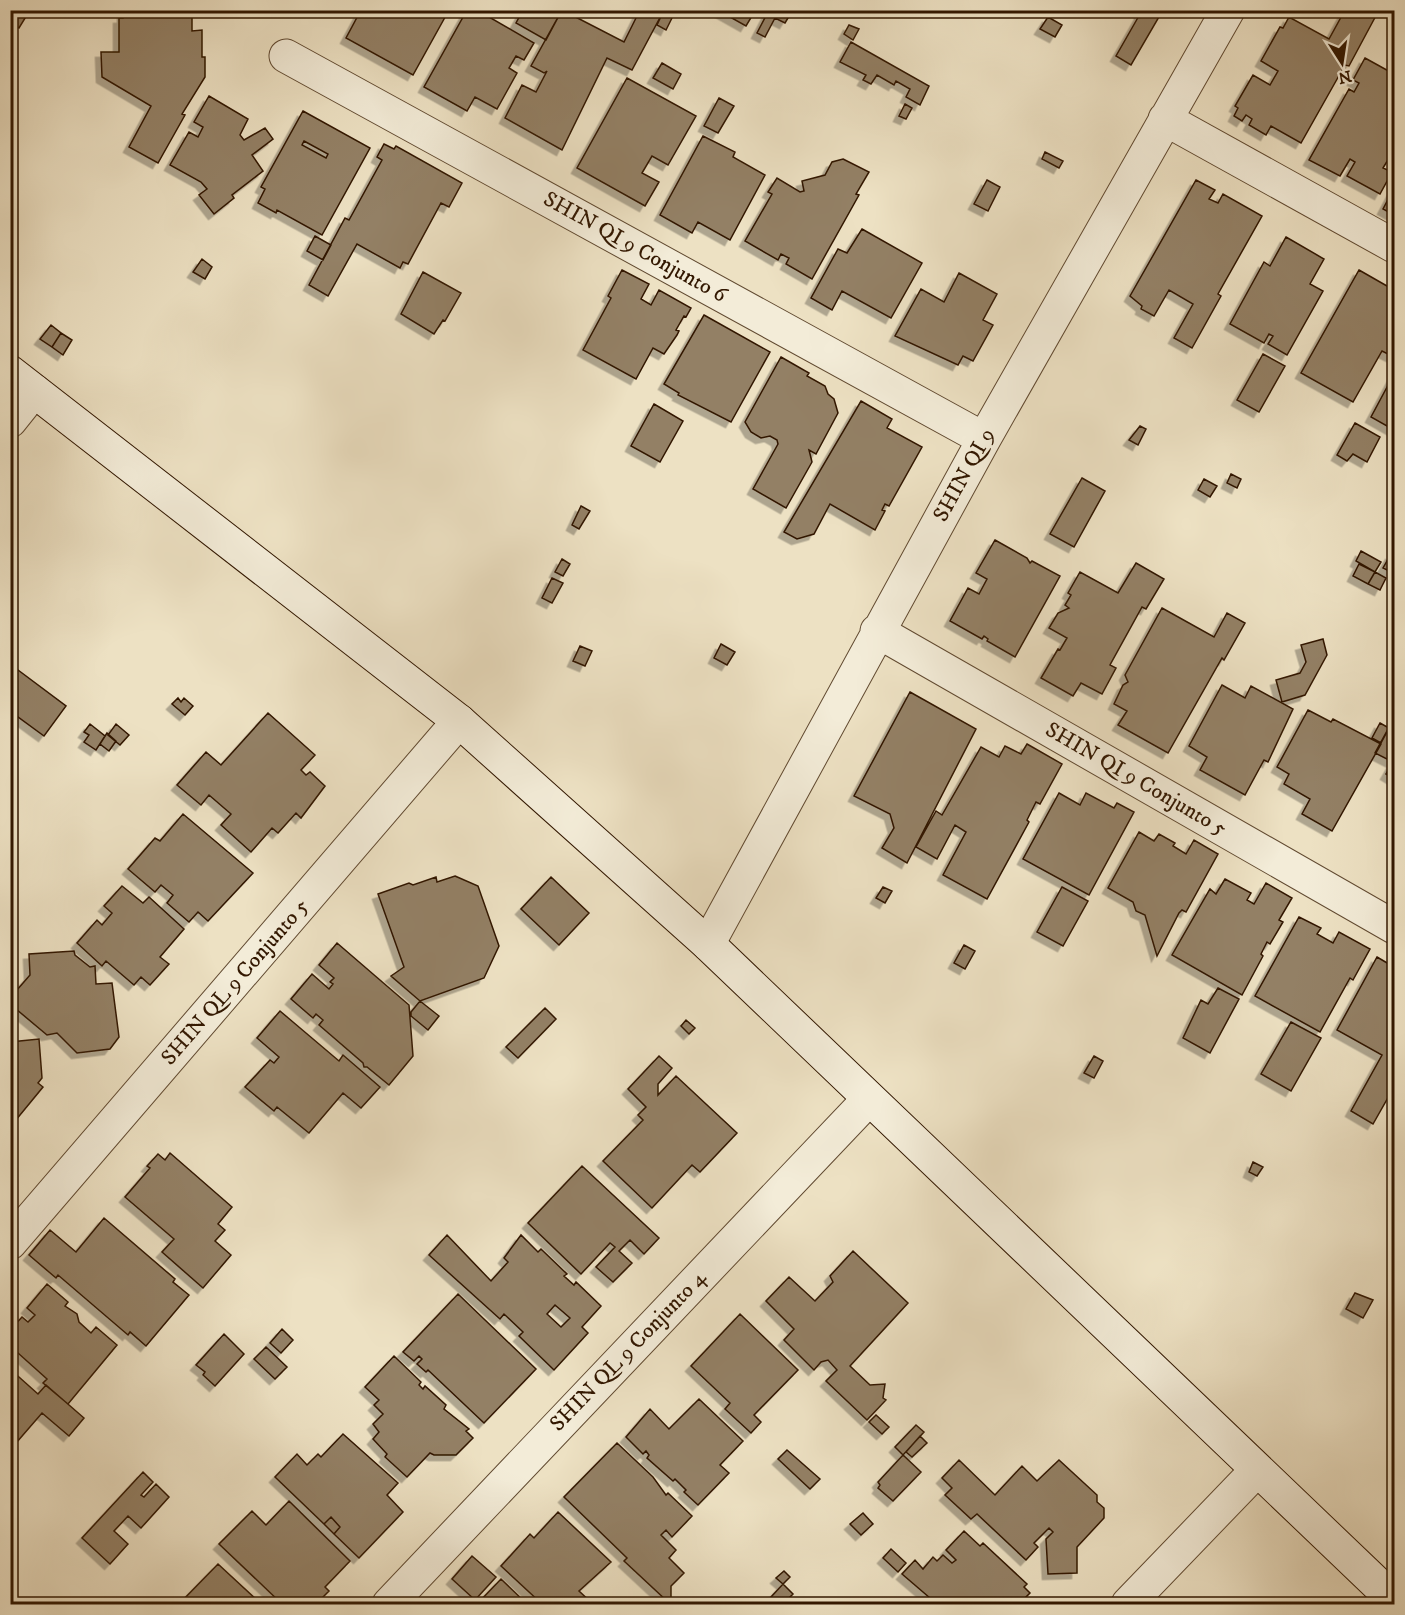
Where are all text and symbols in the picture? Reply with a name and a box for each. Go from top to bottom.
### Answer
north arrow [1312,33,1372,93]
text: N [1336,66,1353,88]
street label: SHIN QI 9 Conjunto 6 [539,185,733,309]
street label: SHIN QI 9 [927,424,1001,526]
street label: SHIN QI 9 Conjunto 5 [1041,716,1232,842]
street label: SHIN QL 9 Conjunto 5 [155,893,315,1071]
street label: SHIN QL 9 Conjunto 4 [544,1264,713,1437]

